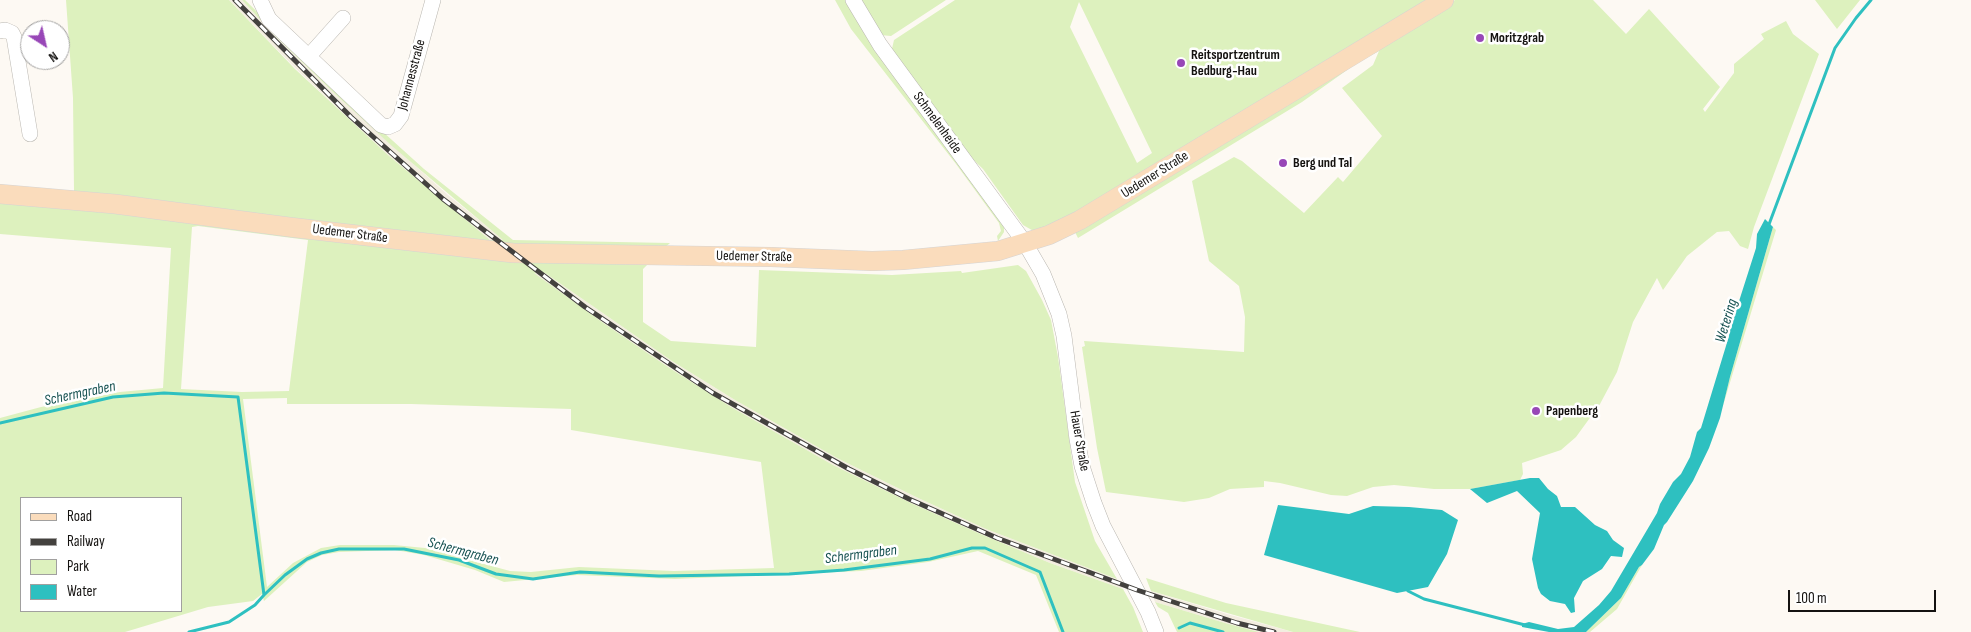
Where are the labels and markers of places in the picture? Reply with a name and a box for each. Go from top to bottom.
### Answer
place label: Moritzgrab [1490,30,1544,46]
marker: Moritzgrab [1474,32,1486,44]
place label: Reitsportzentrum Bedburg-Hau [1191,47,1280,80]
marker: Reitsportzentrum Bedburg-Hau [1175,57,1187,69]
place label: Berg und Tal [1293,155,1352,171]
marker: Berg und Tal [1277,157,1289,169]
place label: Papenberg [1546,403,1598,419]
marker: Papenberg [1530,405,1542,417]

